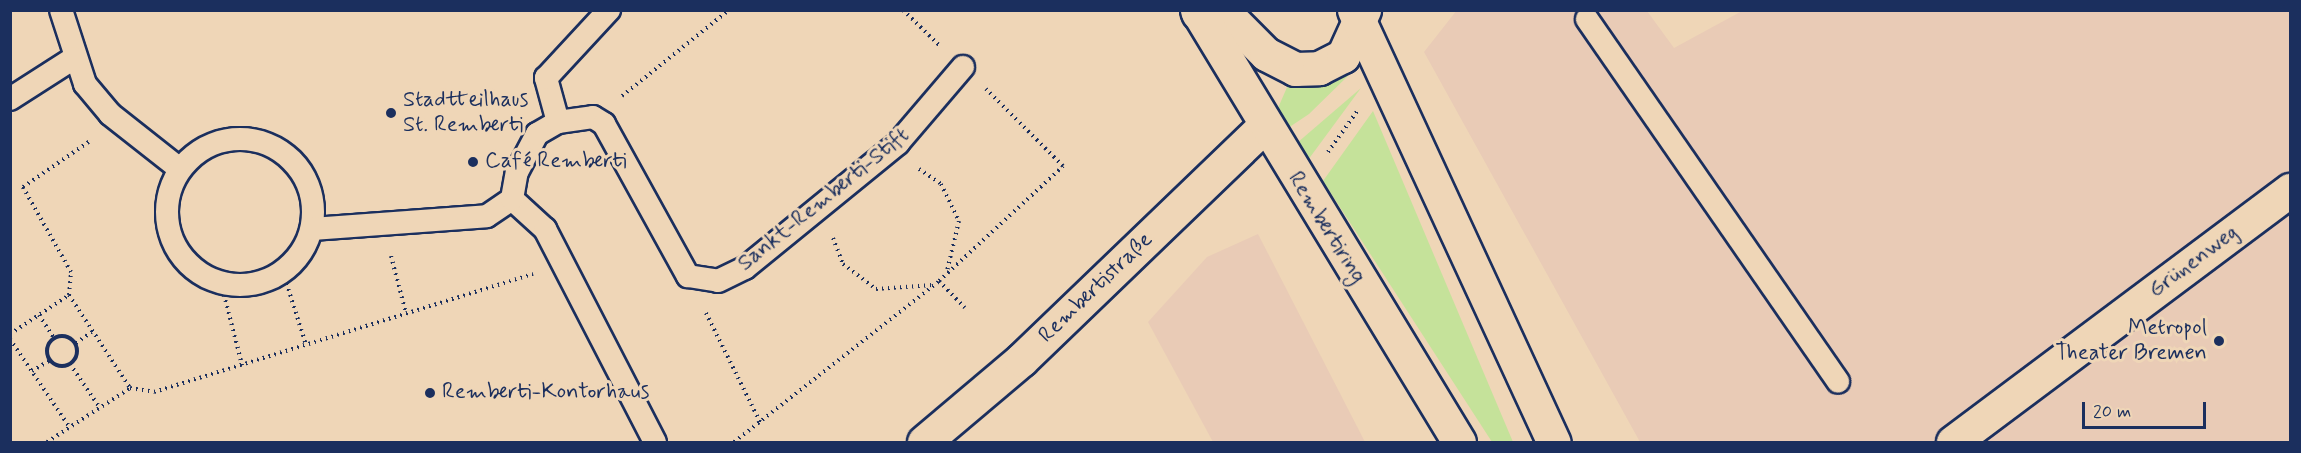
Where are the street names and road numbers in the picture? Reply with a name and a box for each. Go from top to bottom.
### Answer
street label: Sankt-Remberti-Stift [733,123,915,277]
street label: Rembertiring [1281,167,1371,289]
street label: Grünenweg [2144,220,2244,304]
street label: Rembertistraße [1034,227,1158,349]

